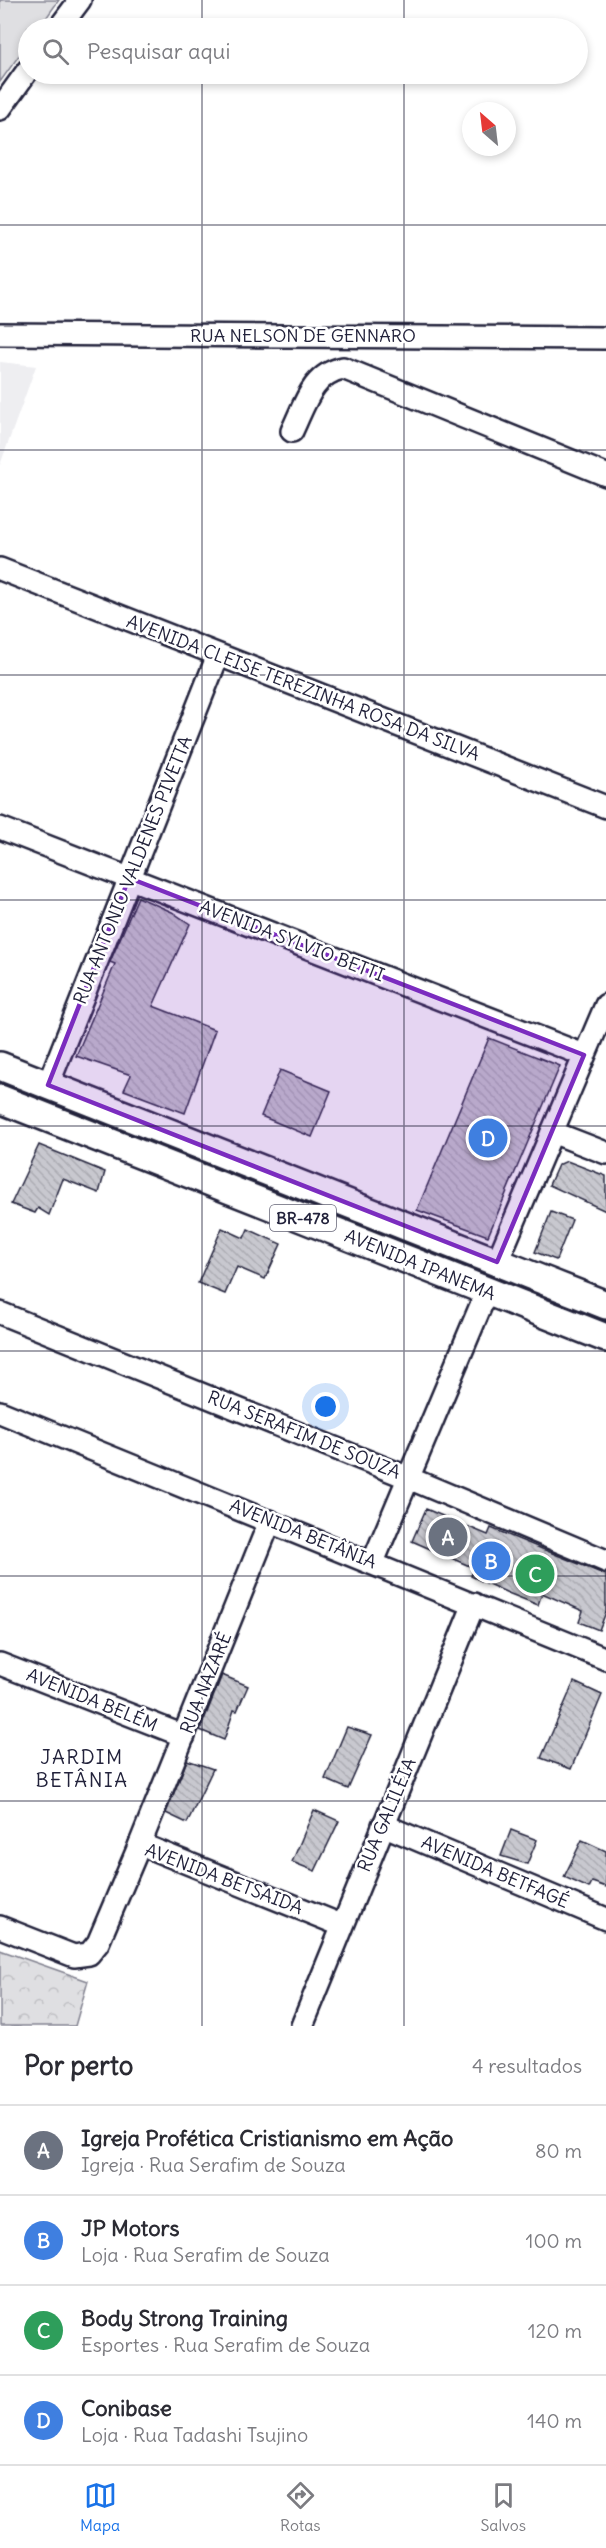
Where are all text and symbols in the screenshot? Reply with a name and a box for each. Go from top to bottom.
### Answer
search box [18,18,588,84]
icon: search [39,35,72,68]
text: Pesquisar aqui [87,37,230,65]
north arrow [462,102,516,156]
street label: RUA NELSON DE GENNARO [190,324,416,347]
street label: AVENIDA CLEISE TEREZINHA ROSA DA SILVA [123,609,483,766]
street label: RUA ANTONIO VALDENES PIVETTA [68,732,197,1007]
street label: AVENIDA SYLVIO BETTI [197,895,388,986]
pin: D [468,1116,508,1160]
road number: BR-478 [270,1205,336,1231]
street label: AVENIDA IPANEMA [341,1224,499,1305]
street label: RUA SERAFIM DE SOUZA [204,1385,404,1484]
your location [311,1392,340,1421]
street label: AVENIDA BETÂNIA [226,1494,380,1573]
pin: A [428,1514,468,1560]
pin: B [472,1538,510,1584]
pin: C [516,1552,554,1596]
street label: RUA NAZARÉ [175,1629,236,1737]
street label: AVENIDA BELÉM [23,1663,161,1736]
district label: JARDIM BETÂNIA [35,1744,129,1792]
street label: RUA GALILÉIA [352,1754,421,1875]
street label: AVENIDA BETFAGÉ [418,1830,572,1913]
street label: AVENIDA BETSAIDA [142,1838,306,1919]
text: Por perto [24,2049,133,2082]
text: 4 resultados [472,2053,582,2078]
text: Igreja Profética Cristianismo em Ação [81,2124,453,2152]
text: A [37,2138,50,2163]
text: 80 m [535,2138,582,2163]
text: Igreja · Rua Serafim de Souza [81,2152,346,2177]
text: JP Motors [81,2214,180,2242]
text: B [37,2228,50,2253]
text: 100 m [525,2228,582,2253]
text: Loja · Rua Serafim de Souza [81,2242,330,2267]
text: Body Strong Training [81,2304,288,2332]
text: C [37,2318,50,2343]
text: 120 m [528,2318,582,2343]
text: Esportes · Rua Serafim de Souza [81,2332,370,2357]
text: Conibase [81,2394,172,2422]
text: D [36,2408,51,2433]
text: 140 m [527,2408,582,2433]
text: Loja · Rua Tadashi Tsujino [81,2422,308,2447]
tab: Mapa [80,2479,120,2535]
tab: Rotas [280,2479,321,2535]
tab: Salvos [480,2479,526,2535]

